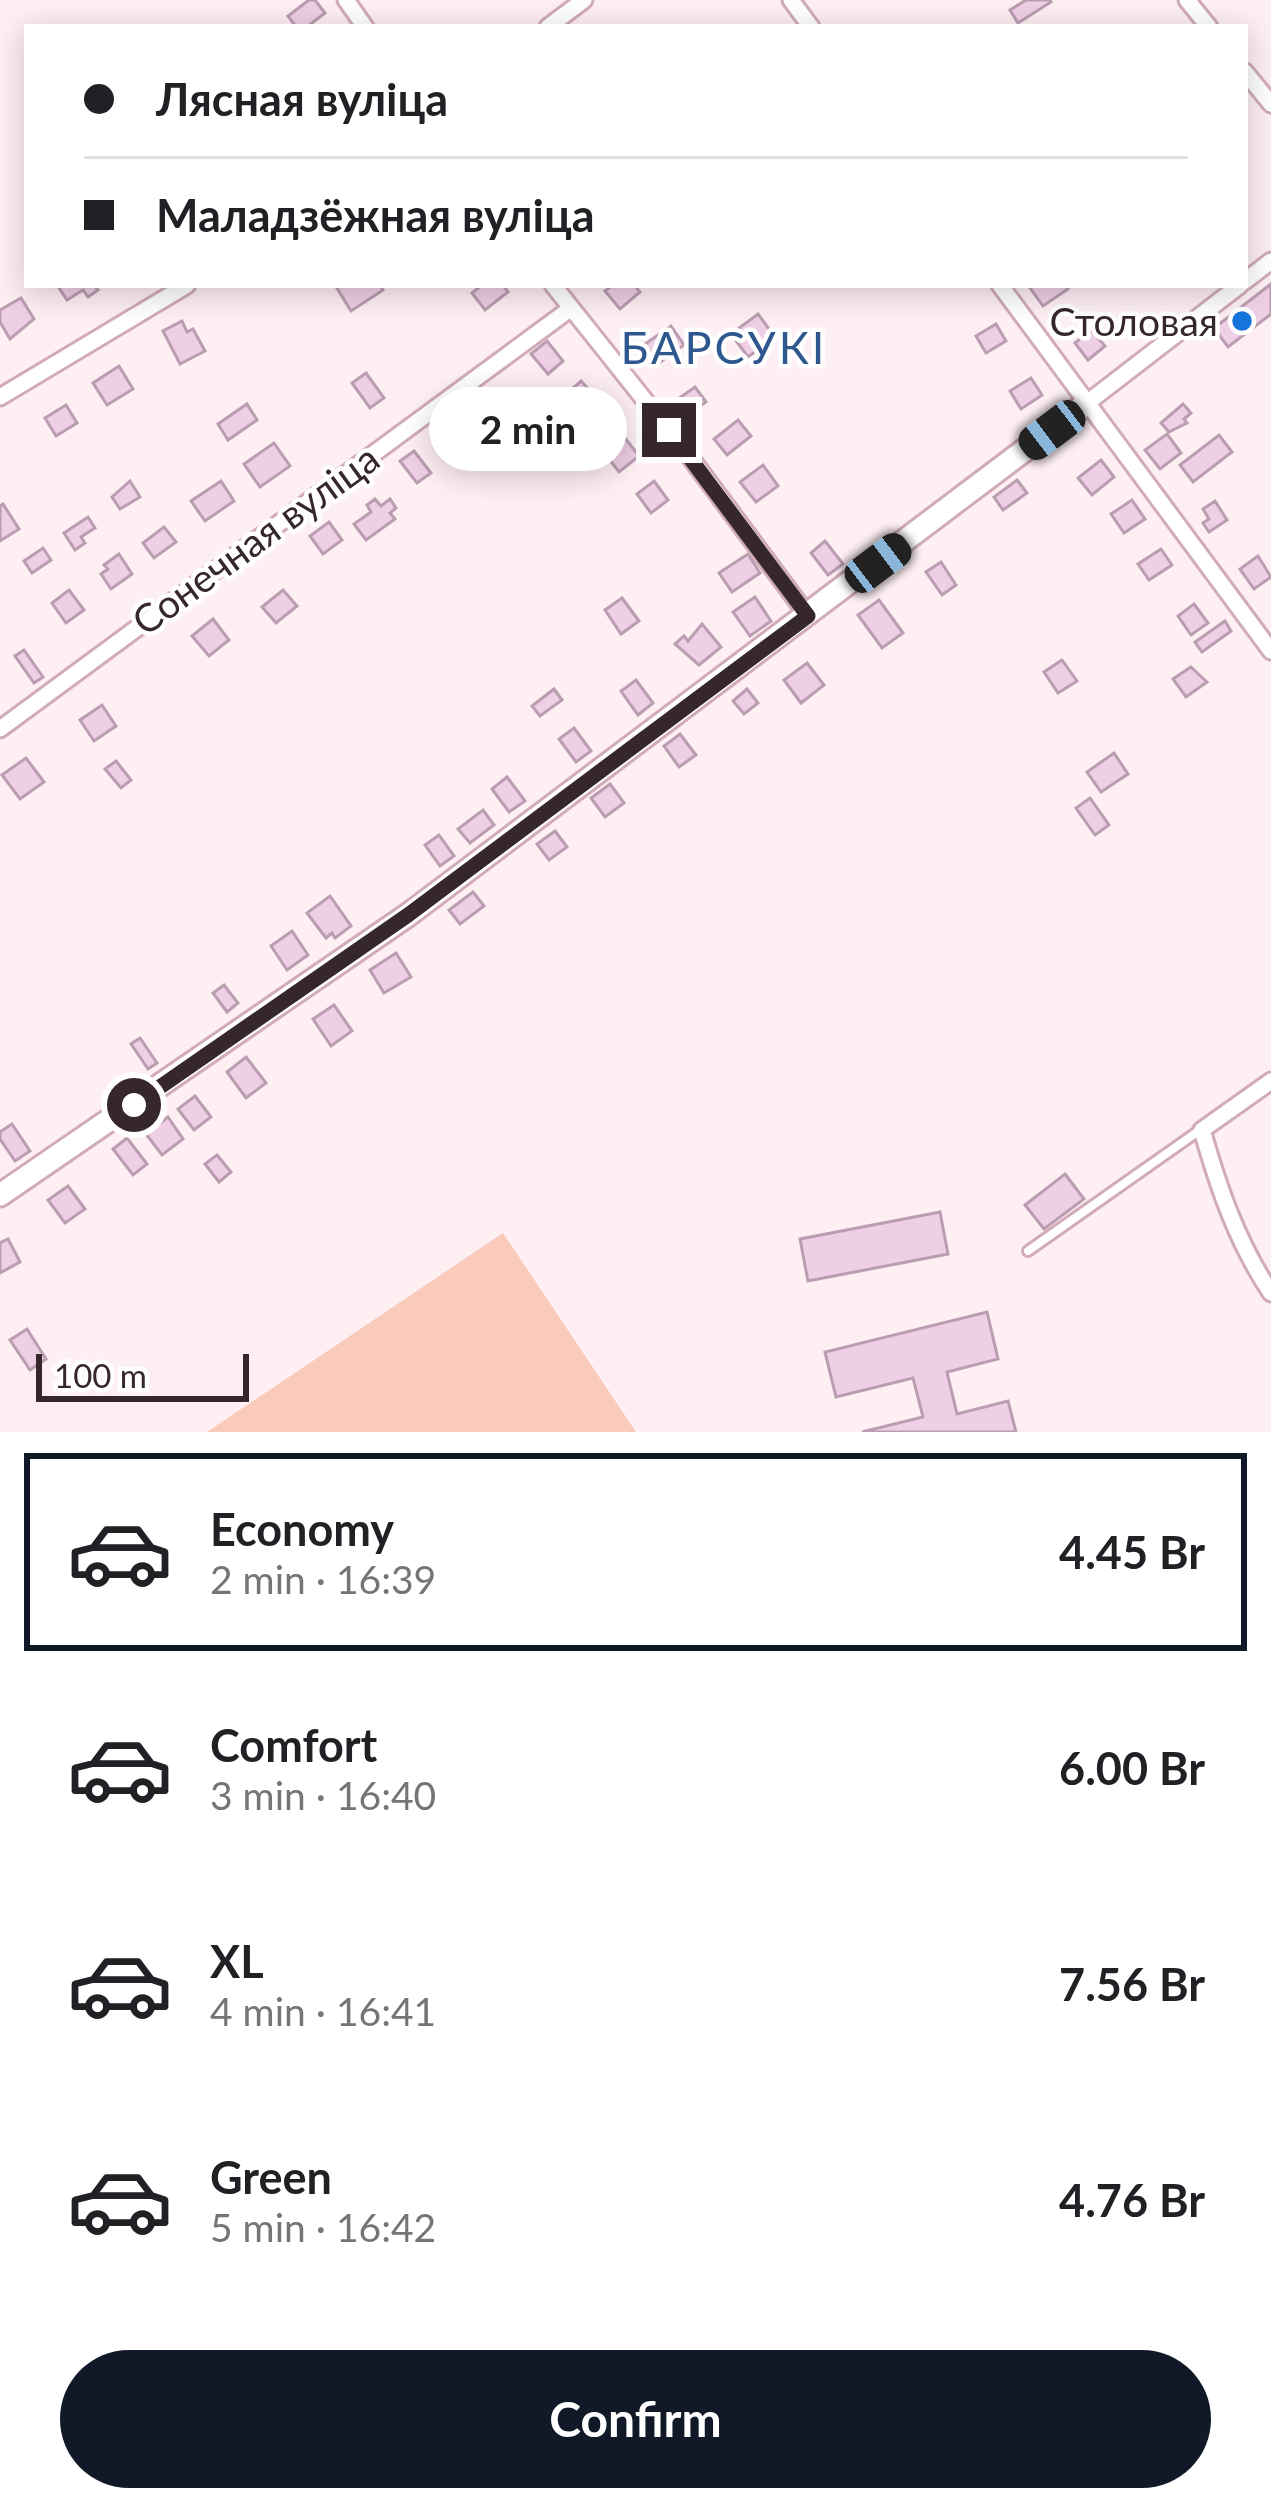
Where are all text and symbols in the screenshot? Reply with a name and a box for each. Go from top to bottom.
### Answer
text: Лясная вуліца [156,72,448,126]
text: Маладзёжная вуліца [156,188,595,242]
place label: Столовая [1049,298,1218,344]
marker: Столовая [1229,308,1255,334]
district label: БАРСУКІ [621,320,827,374]
callout: 2 min [429,388,627,472]
car [1012,394,1092,466]
route end [642,403,696,457]
text: 2 min [480,406,576,452]
street label: Сонечная вуліца [123,434,387,644]
car [838,527,918,599]
route start [107,1078,161,1132]
scale bar [36,1348,249,1401]
text: 100 m [54,1355,147,1395]
icon: car [66,1498,174,1606]
text: Economy [210,1502,394,1556]
text: 4.45 Br [1059,1525,1205,1579]
text: 2 min · 16:39 [210,1556,436,1602]
icon: car [66,1714,174,1822]
text: Comfort [210,1718,377,1772]
text: 6.00 Br [1059,1741,1205,1795]
text: 3 min · 16:40 [210,1772,436,1818]
icon: car [66,1930,174,2038]
text: XL [210,1934,264,1988]
text: 7.56 Br [1059,1957,1205,2011]
text: 4 min · 16:41 [210,1988,436,2034]
icon: car [66,2146,174,2254]
text: Green [210,2150,332,2204]
text: 4.76 Br [1059,2173,1205,2227]
text: 5 min · 16:42 [210,2204,436,2250]
button: Confirm [60,2350,1211,2488]

